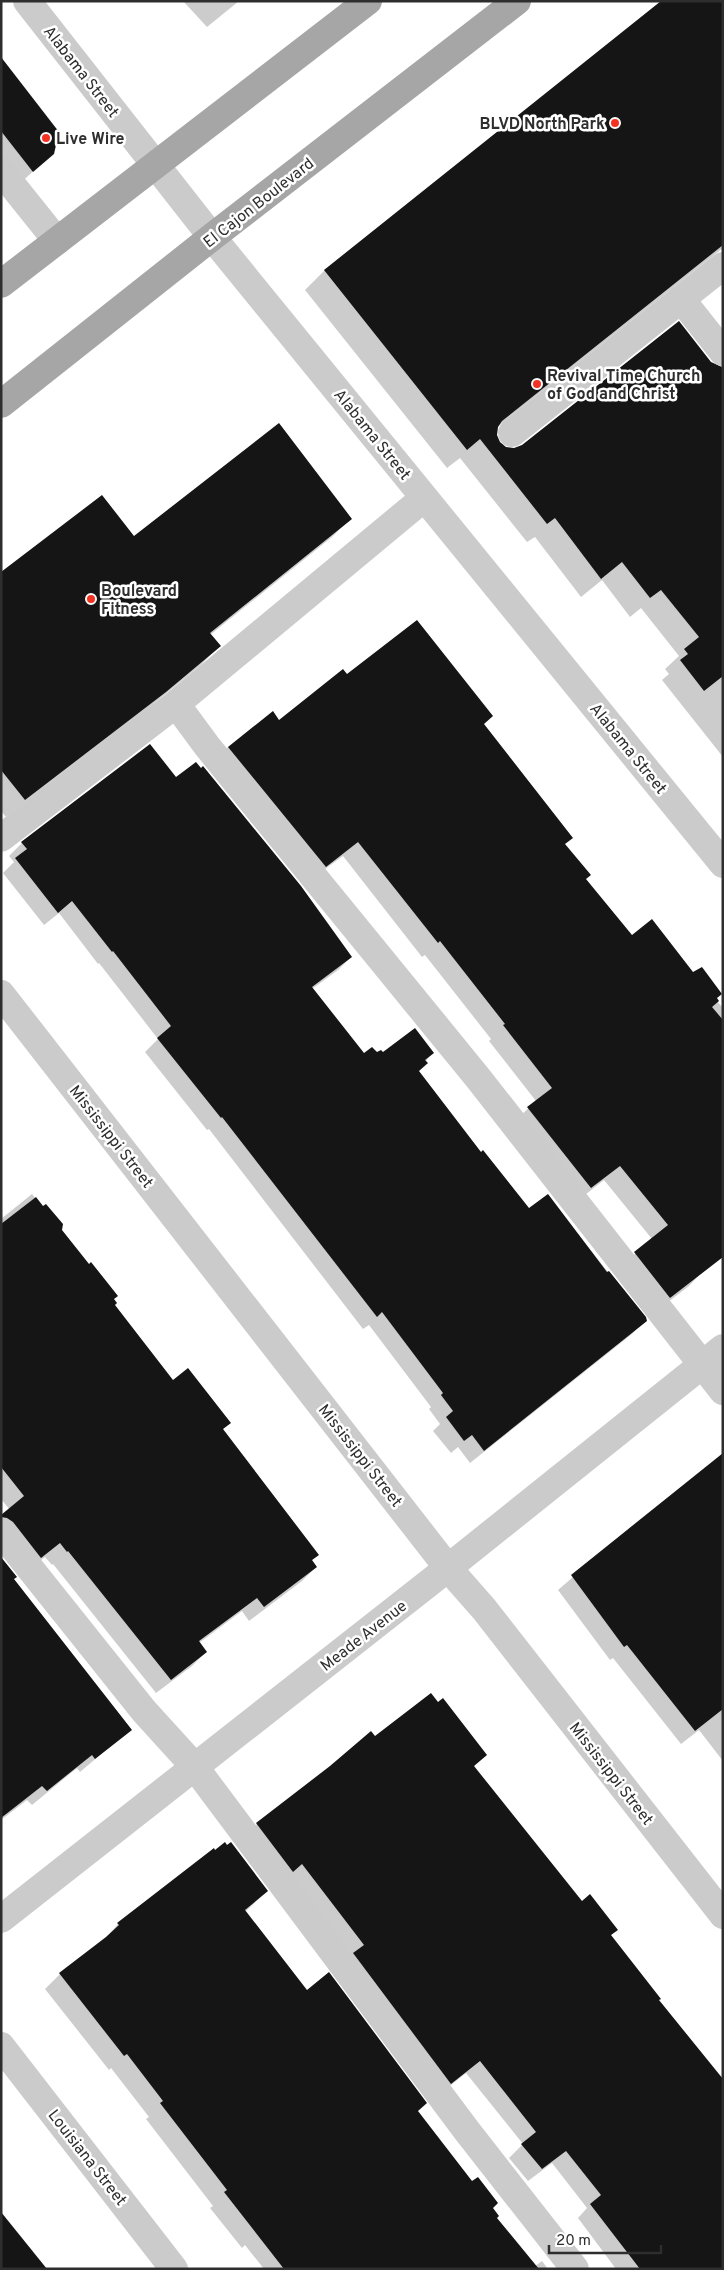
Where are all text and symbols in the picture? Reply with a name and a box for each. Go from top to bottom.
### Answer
street label: Alabama Street [38,22,123,122]
place label: BLVD North Park [480,115,605,135]
marker: BLVD North Park [609,117,621,129]
place label: Live Wire [56,130,125,150]
marker: Live Wire [40,132,52,144]
street label: El Cajon Boulevard [200,154,319,253]
place label: Revival Time Church of God and Christ [547,367,700,405]
marker: Revival Time Church of God and Christ [531,378,543,390]
street label: Alabama Street [329,386,414,485]
place label: Boulevard Fitness [101,582,177,620]
marker: Boulevard Fitness [85,593,97,605]
street label: Alabama Street [585,700,670,799]
street label: Mississippi Street [64,1082,157,1193]
street label: Mississippi Street [313,1401,406,1512]
street label: Meade Avenue [317,1597,411,1677]
street label: Mississippi Street [564,1719,657,1830]
street label: Louisiana Street [43,2106,130,2210]
scale bar [549,2222,662,2254]
text: 20 m [556,2232,591,2251]

